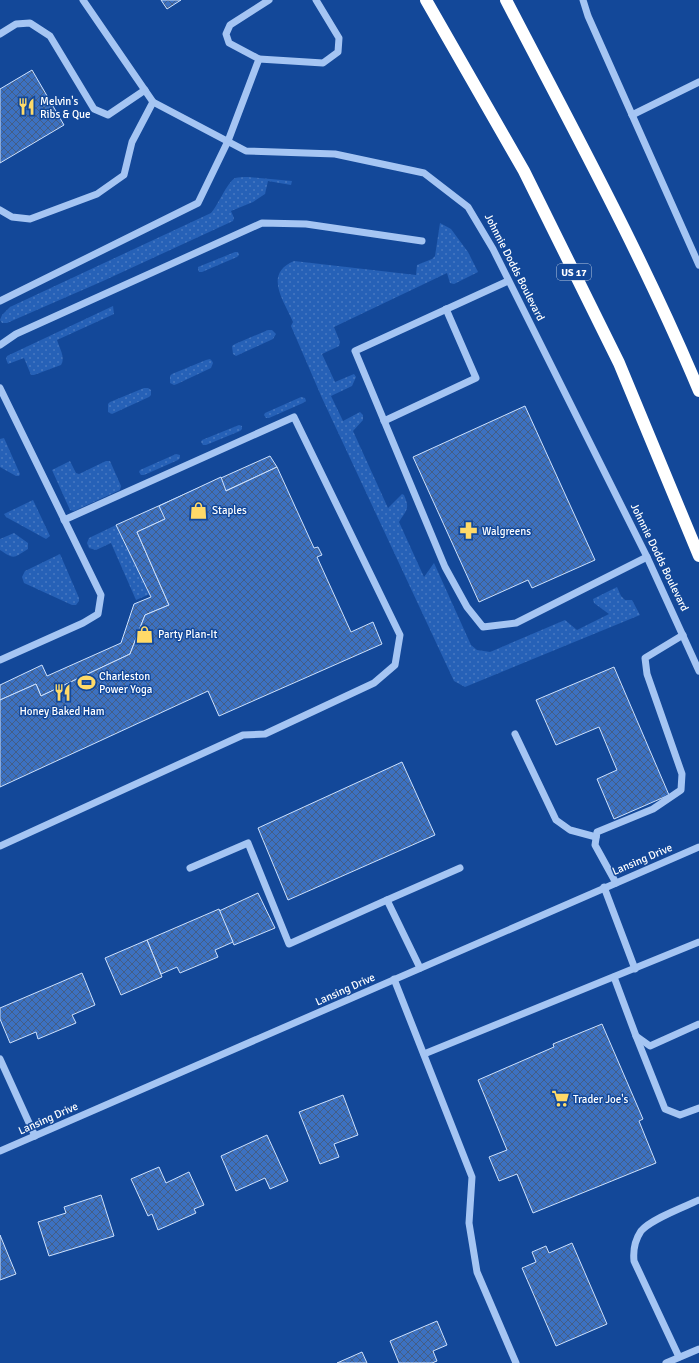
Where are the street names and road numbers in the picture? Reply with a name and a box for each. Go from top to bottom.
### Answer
street label: Johnnie Dodds Boulevard [482,211,547,323]
road number: US 17 [557,264,591,280]
street label: Johnnie Dodds Boulevard [628,501,691,613]
street label: Lansing Drive [610,841,674,878]
street label: Lansing Drive [313,971,377,1008]
street label: Lansing Drive [16,1100,80,1137]

